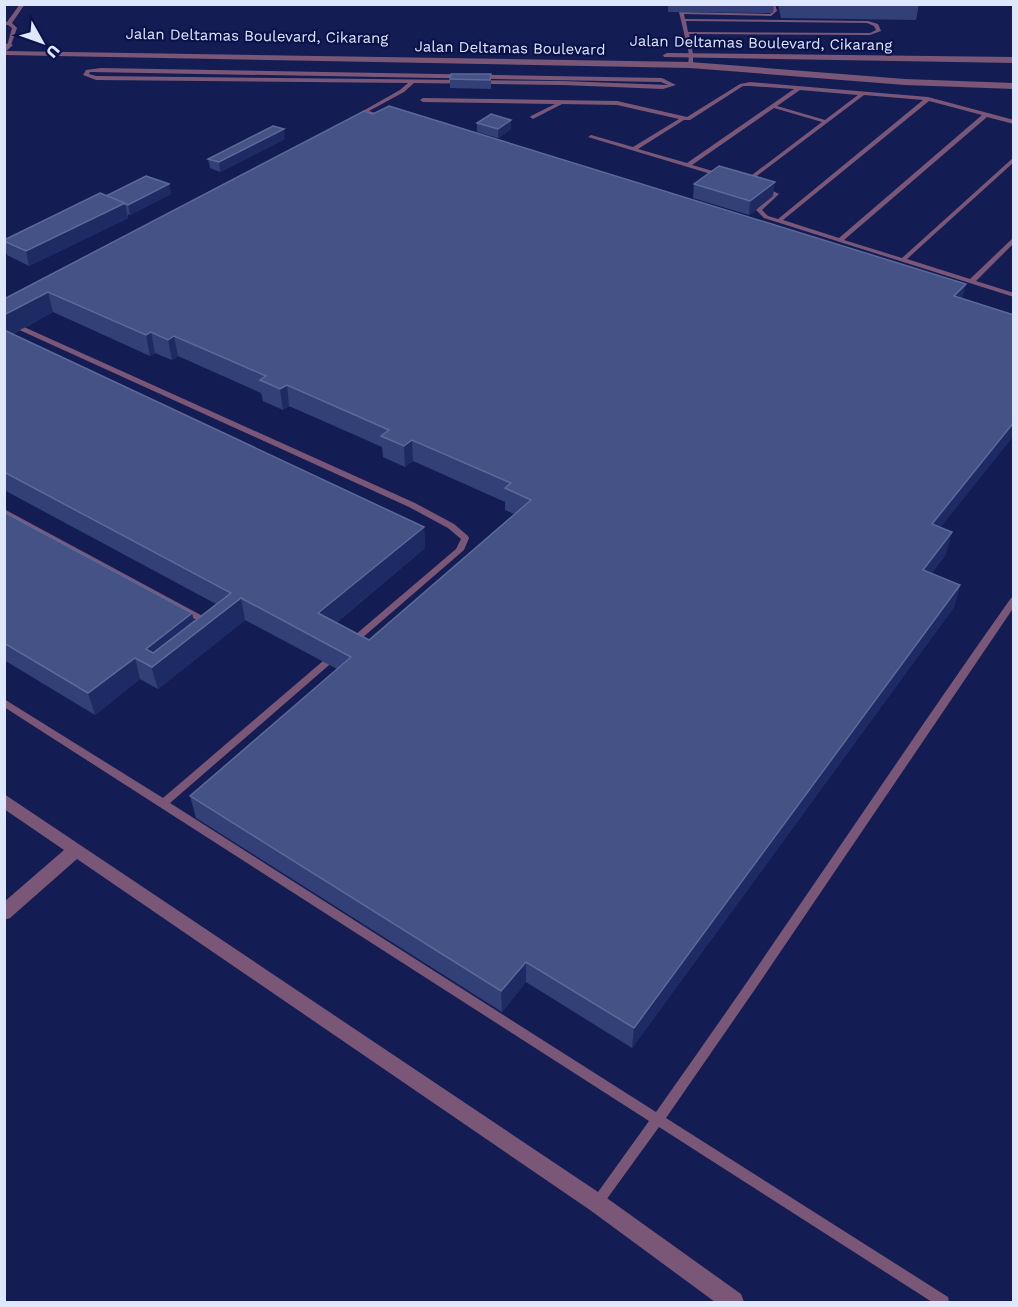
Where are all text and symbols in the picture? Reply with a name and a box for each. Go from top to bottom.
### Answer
north arrow [12,12,72,72]
street label: Jalan Deltamas Boulevard, Cikarang [125,25,389,47]
street label: Jalan Deltamas Boulevard, Cikarang [629,32,893,54]
street label: Jalan Deltamas Boulevard [414,37,606,59]
text: U [42,41,64,62]

